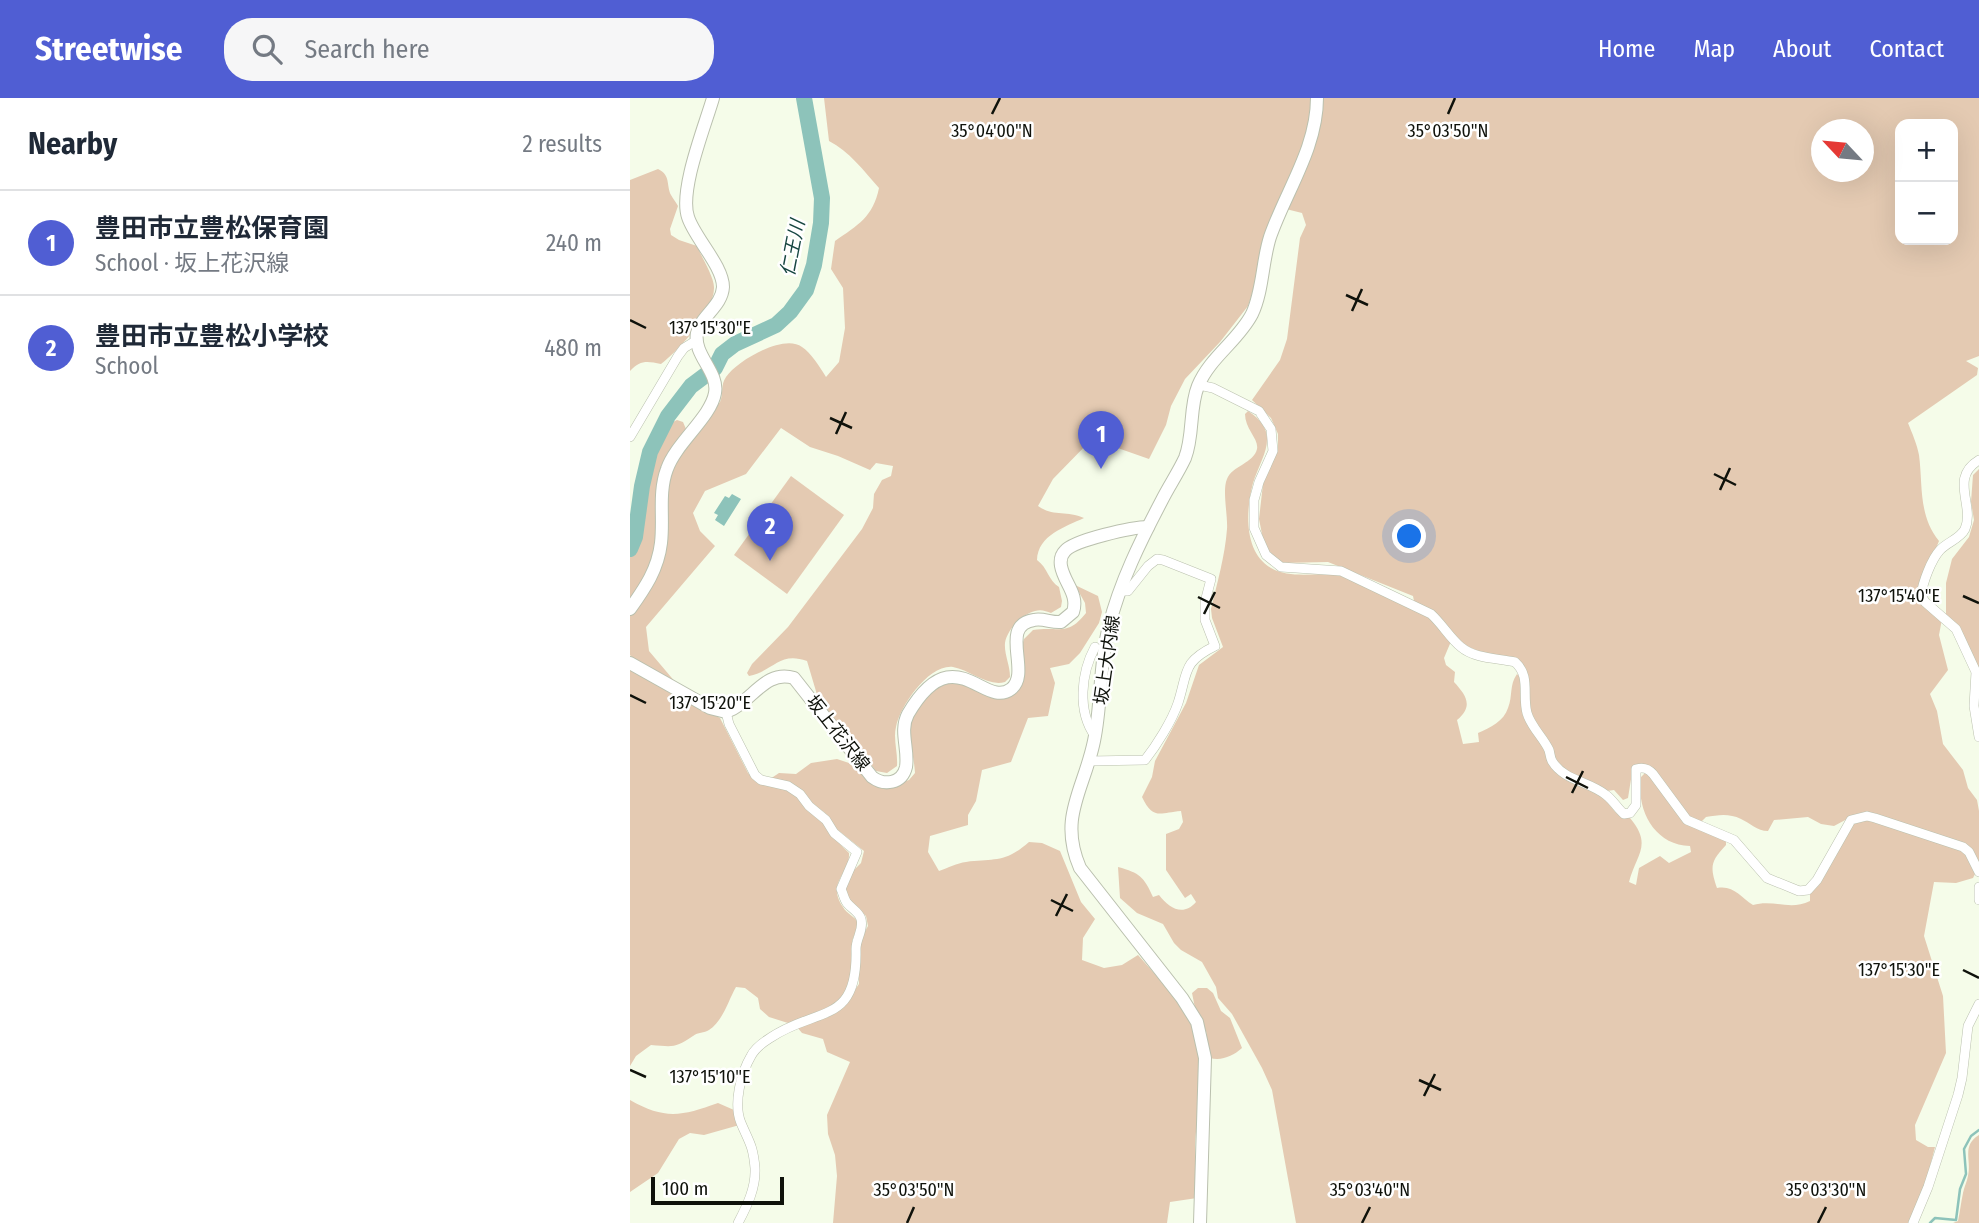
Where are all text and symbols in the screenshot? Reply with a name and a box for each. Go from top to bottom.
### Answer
search box [224,18,714,81]
text: Streetwise [35,29,182,69]
icon: search [248,30,286,68]
text: Search here [304,34,430,65]
text: Home [1598,35,1655,63]
text: Map [1693,35,1735,63]
text: About [1773,35,1831,63]
text: Contact [1869,35,1944,63]
north arrow [1811,119,1874,182]
map controls [1895,119,1958,245]
button: + [1895,119,1958,182]
text: 35°04'00"N [951,120,1033,142]
text: 35°03'50"N [1408,120,1488,142]
text: Nearby [28,126,117,162]
text: 2 results [522,130,602,158]
button: − [1895,182,1958,245]
text: 豊田市立豊松保育園 [95,213,329,244]
water label: 仁王川 [776,216,810,278]
text: 1 [46,229,56,257]
text: 240 m [546,229,602,257]
text: School · 坂上花沢線 [95,249,289,277]
text: 137°15'30"E [669,317,751,339]
text: 豊田市立豊松小学校 [95,321,329,352]
text: 2 [46,334,56,362]
text: 480 m [544,334,602,362]
text: School [95,352,159,380]
pin: 1 [1078,411,1124,469]
pin: 2 [747,503,793,561]
your location [1392,519,1426,553]
text: 137°15'40"E [1858,585,1940,607]
street label: 坂上大内線 [1090,614,1124,706]
street label: 坂上花沢線 [802,691,874,775]
text: 137°15'20"E [669,692,751,714]
text: 137°15'30"E [1858,959,1940,981]
text: 137°15'10"E [670,1066,750,1088]
scale bar [651,1174,784,1206]
text: 100 m [662,1177,708,1200]
text: 35°03'50"N [874,1179,954,1201]
text: 35°03'40"N [1330,1179,1410,1201]
text: 35°03'30"N [1786,1179,1866,1201]

